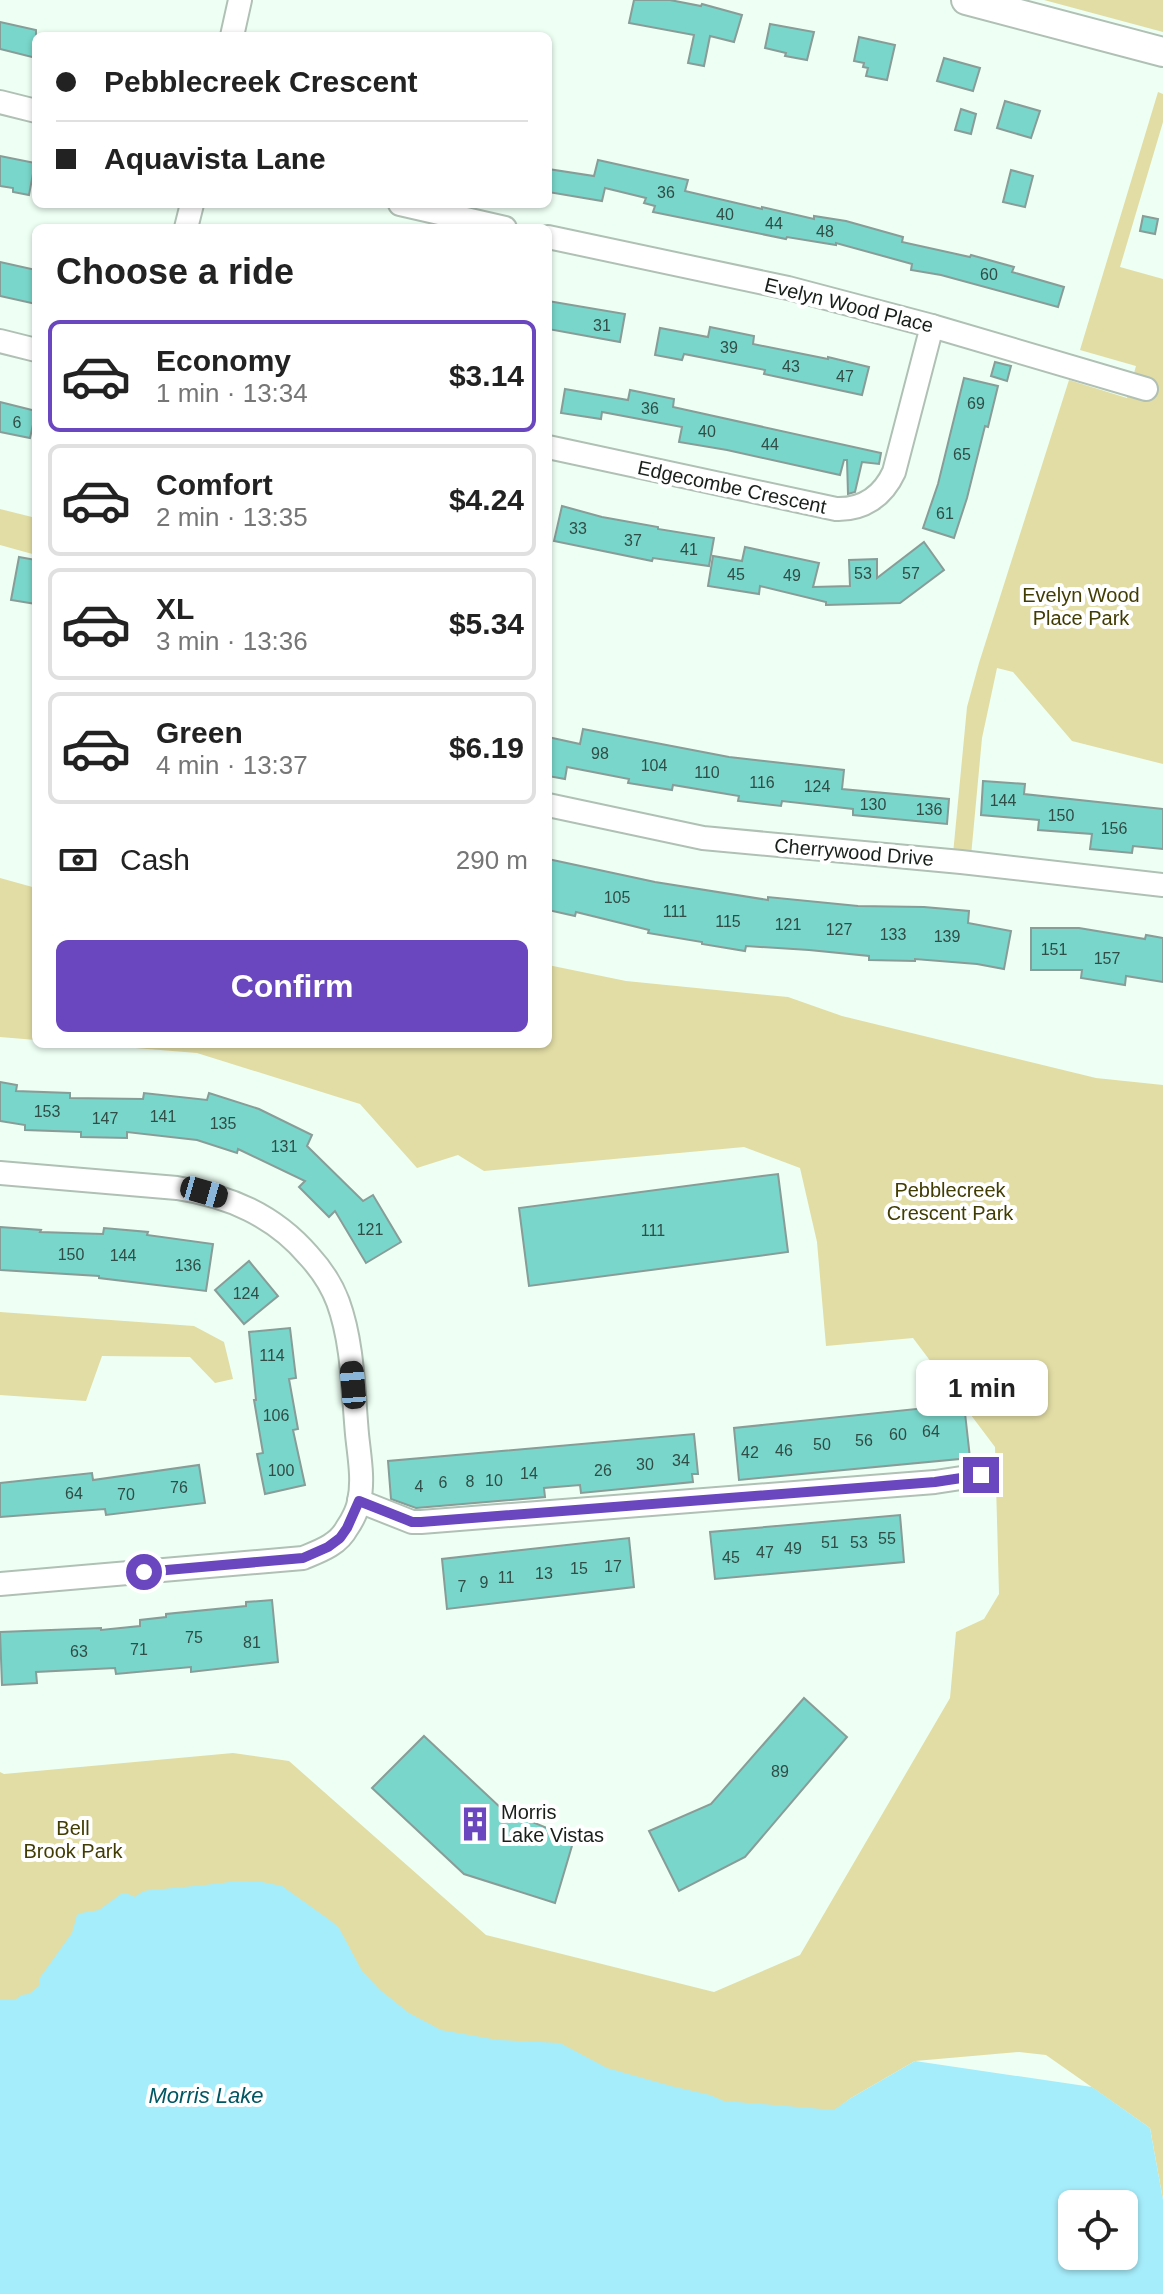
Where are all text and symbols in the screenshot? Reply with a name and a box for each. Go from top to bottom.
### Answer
text: Pebblecreek Crescent [104,65,418,98]
text: Aquavista Lane [104,142,326,175]
house number: 36 [657,184,675,201]
house number: 40 [716,206,734,223]
house number: 44 [765,215,783,232]
house number: 48 [816,223,834,240]
text: Choose a ride [56,251,294,292]
house number: 60 [980,266,998,283]
street label: Evelyn Wood Place [762,273,936,337]
house number: 31 [593,317,611,334]
house number: 39 [720,339,738,356]
icon: car [60,340,132,412]
text: Economy [156,344,291,377]
house number: 43 [782,358,800,375]
text: $3.14 [449,359,524,392]
house number: 47 [836,368,854,385]
text: 1 min · 13:34 [156,378,308,408]
house number: 69 [967,395,985,412]
house number: 36 [641,400,659,417]
house number: 6 [13,414,22,431]
house number: 40 [698,423,716,440]
house number: 44 [761,436,779,453]
house number: 65 [953,446,971,463]
street label: Edgecombe Crescent [636,456,829,518]
icon: car [60,464,132,536]
text: Comfort [156,468,273,501]
text: $4.24 [449,483,524,516]
text: 2 min · 13:35 [156,502,308,532]
house number: 61 [936,505,954,522]
house number: 33 [569,520,587,537]
house number: 37 [624,532,642,549]
house number: 41 [680,541,698,558]
house number: 53 [854,565,872,582]
house number: 57 [902,565,920,582]
house number: 45 [727,566,745,583]
house number: 49 [783,567,801,584]
park label: Evelyn Wood Place Park [1022,584,1140,629]
icon: car [60,588,132,660]
text: XL [156,592,194,625]
text: $5.34 [449,607,524,640]
text: 3 min · 13:36 [156,626,308,656]
icon: car [60,712,132,784]
text: Green [156,716,243,749]
text: $6.19 [449,731,524,764]
house number: 98 [591,745,609,762]
text: 4 min · 13:37 [156,750,308,780]
house number: 104 [641,757,667,774]
house number: 110 [694,764,720,781]
house number: 116 [749,774,775,791]
house number: 124 [804,778,830,795]
house number: 144 [990,792,1016,809]
house number: 130 [860,796,886,813]
house number: 136 [916,801,942,818]
house number: 150 [1048,807,1074,824]
house number: 156 [1101,820,1127,837]
street label: Cherrywood Drive [773,834,935,870]
icon: cash [56,838,100,882]
text: Cash [120,843,190,876]
text: 290 m [456,845,528,875]
house number: 105 [604,889,630,906]
house number: 111 [663,903,687,920]
house number: 115 [715,913,741,930]
house number: 121 [775,916,801,933]
house number: 127 [826,921,852,938]
house number: 133 [880,926,906,943]
house number: 139 [934,928,960,945]
button: Confirm [56,940,528,1032]
house number: 151 [1041,941,1067,958]
house number: 157 [1094,950,1120,967]
house number: 153 [34,1103,60,1120]
house number: 141 [150,1108,176,1125]
house number: 147 [92,1110,118,1127]
house number: 135 [210,1115,236,1132]
house number: 131 [271,1138,297,1155]
car [178,1174,230,1210]
park label: Pebblecreek Crescent Park [887,1179,1014,1224]
house number: 121 [357,1221,383,1238]
house number: 111 [641,1222,665,1239]
house number: 150 [58,1246,84,1263]
house number: 144 [110,1247,136,1264]
house number: 136 [175,1257,201,1274]
house number: 124 [233,1285,259,1302]
house number: 114 [259,1347,285,1364]
callout: 1 min [915,1359,1047,1415]
car [339,1360,367,1410]
text: 1 min [948,1373,1016,1403]
house number: 106 [263,1407,289,1424]
house number: 64 [922,1423,940,1440]
house number: 60 [889,1426,907,1443]
house number: 56 [855,1432,873,1449]
house number: 50 [813,1436,831,1453]
house number: 46 [775,1442,793,1459]
house number: 42 [741,1444,759,1461]
house number: 34 [672,1452,690,1469]
house number: 30 [636,1456,654,1473]
route end [963,1457,999,1493]
house number: 100 [268,1462,294,1479]
house number: 26 [594,1462,612,1479]
house number: 14 [520,1465,538,1482]
house number: 10 [485,1472,503,1489]
house number: 8 [466,1473,475,1490]
house number: 6 [439,1474,448,1491]
house number: 4 [415,1478,424,1495]
house number: 76 [170,1479,188,1496]
house number: 64 [65,1485,83,1502]
house number: 70 [117,1486,135,1503]
house number: 55 [878,1530,896,1547]
house number: 51 [821,1534,839,1551]
house number: 53 [850,1534,868,1551]
house number: 49 [784,1540,802,1557]
house number: 47 [756,1544,774,1561]
house number: 45 [722,1549,740,1566]
route start [126,1554,162,1590]
house number: 17 [604,1558,622,1575]
house number: 15 [570,1560,588,1577]
house number: 13 [535,1565,553,1582]
house number: 11 [498,1569,514,1586]
house number: 9 [480,1574,489,1591]
house number: 7 [458,1578,467,1595]
house number: 75 [185,1629,203,1646]
house number: 81 [243,1634,261,1651]
house number: 71 [130,1641,148,1658]
house number: 63 [70,1643,88,1660]
house number: 89 [771,1763,789,1780]
place label: Morris Lake Vistas [501,1801,604,1846]
building icon: Morris Lake Vistas [456,1805,494,1843]
park label: Bell Brook Park [24,1817,123,1862]
water label: Morris Lake [149,2083,263,2108]
map controls [1058,2190,1138,2270]
button: locate [1058,2190,1138,2270]

